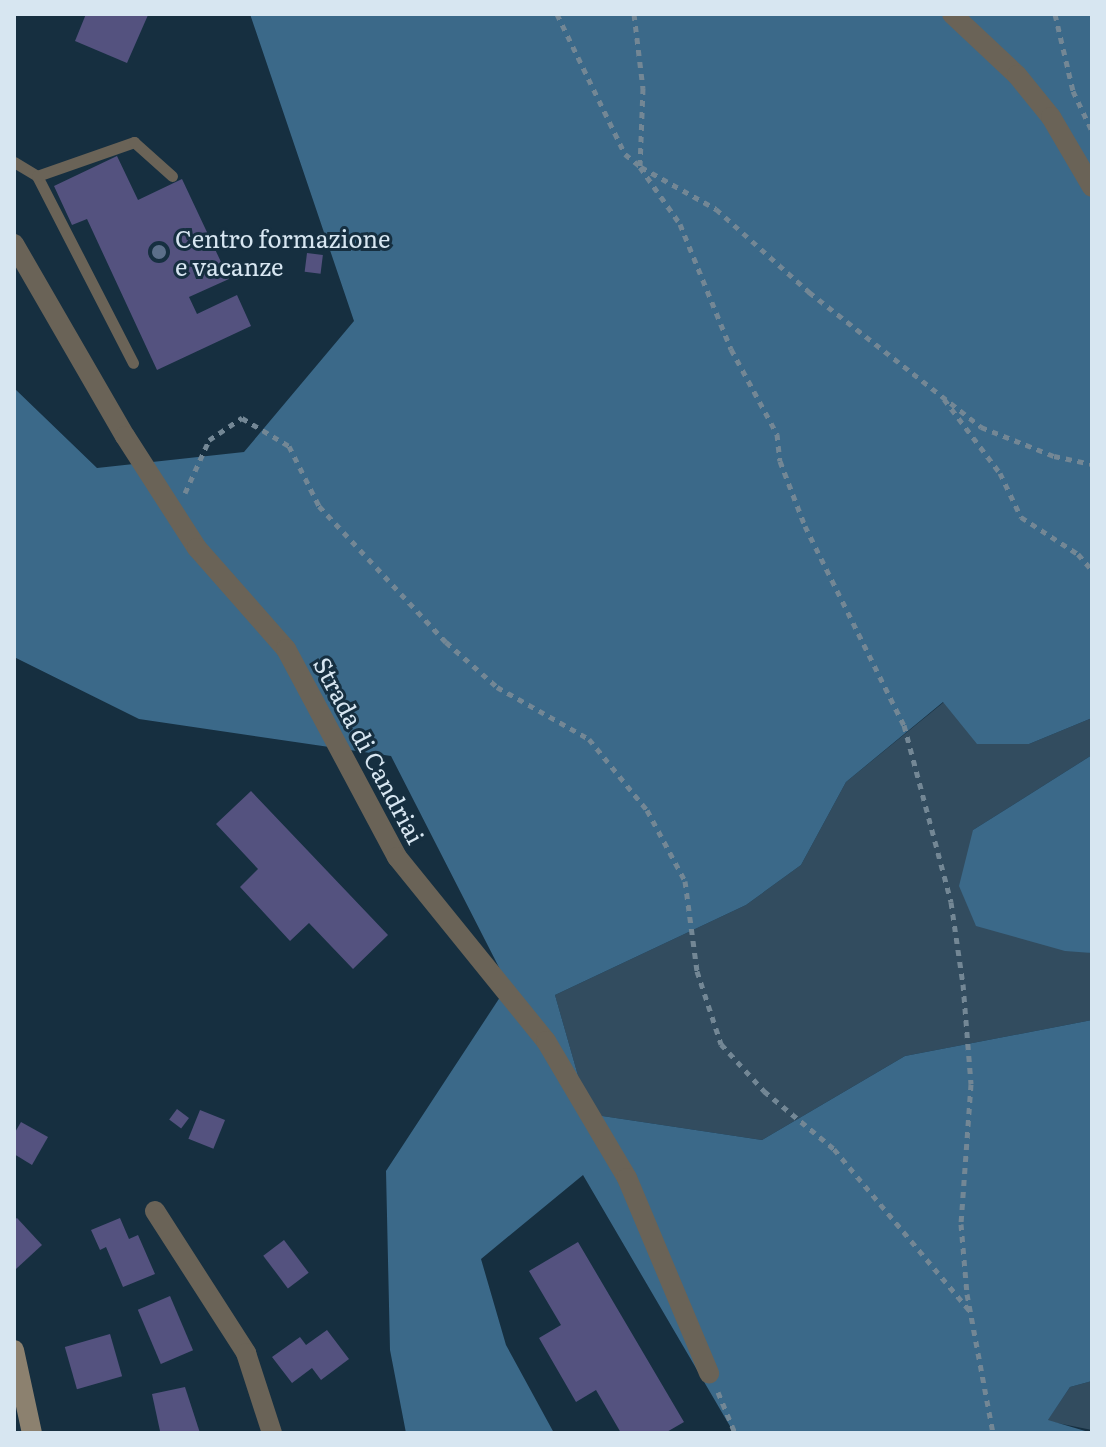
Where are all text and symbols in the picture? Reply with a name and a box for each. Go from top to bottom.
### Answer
place label: Centro formazione e vacanze [175,224,390,280]
marker: Centro formazione e vacanze [150,243,168,261]
street label: Strada di Candriai [309,652,431,848]

